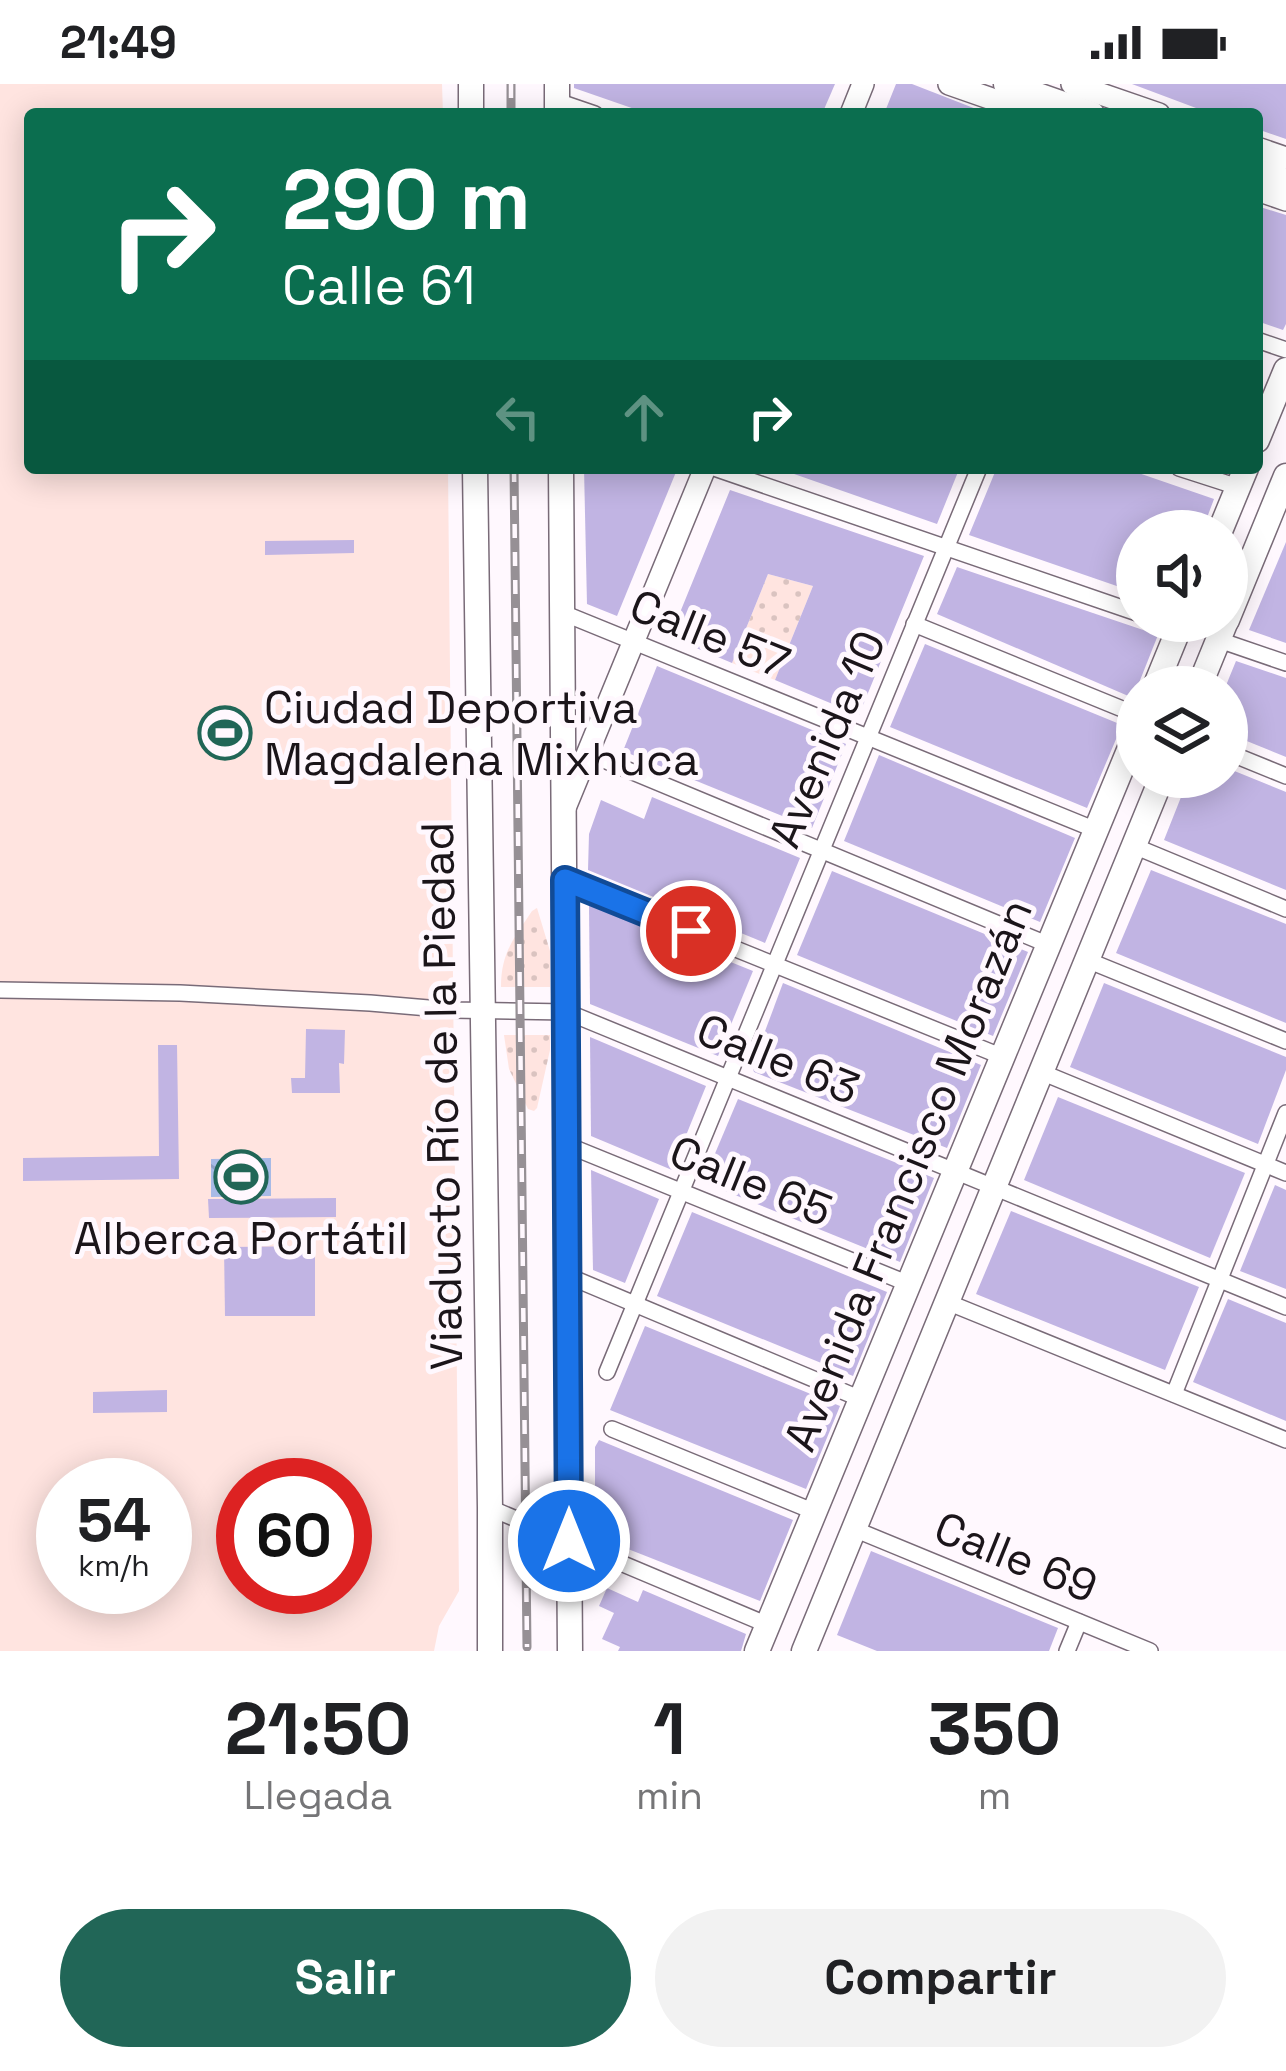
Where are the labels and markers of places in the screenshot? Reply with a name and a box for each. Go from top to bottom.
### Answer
place label: Ciudad Deportiva Magdalena Mixhuca [264,679,699,788]
sports icon: Ciudad Deportiva Magdalena Mixhuca [197,705,253,761]
pin [640,880,742,982]
sports icon: Alberca Portátil [213,1149,269,1205]
place label: Alberca Portátil [74,1210,408,1267]

